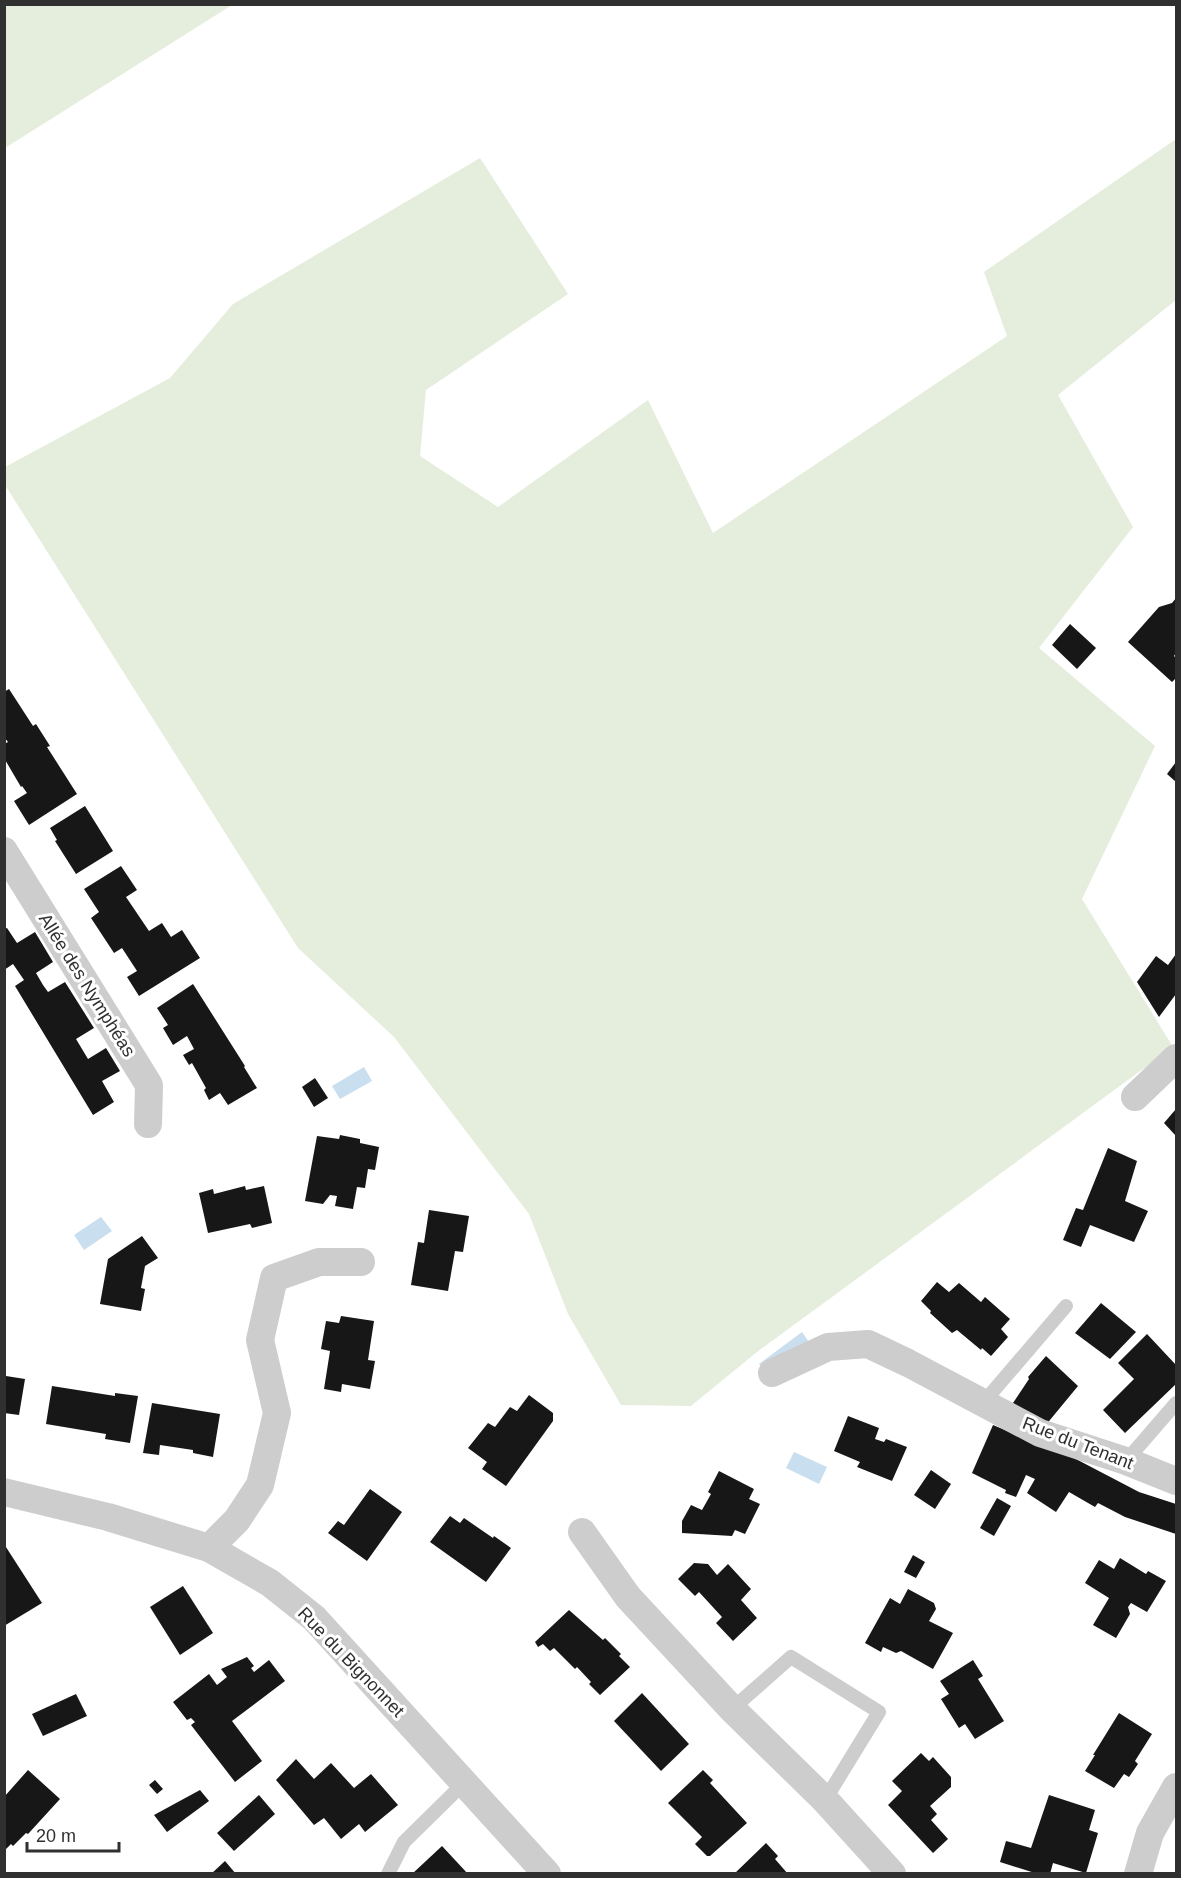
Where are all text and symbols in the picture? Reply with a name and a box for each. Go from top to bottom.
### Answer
street label: Allée des Nymphéas [35,910,139,1060]
street label: Rue du Tenant [1020,1413,1136,1473]
street label: Rue du Bignonnet [294,1603,408,1721]
scale bar [27,1815,118,1853]
text: 20 m [36,1826,76,1846]

